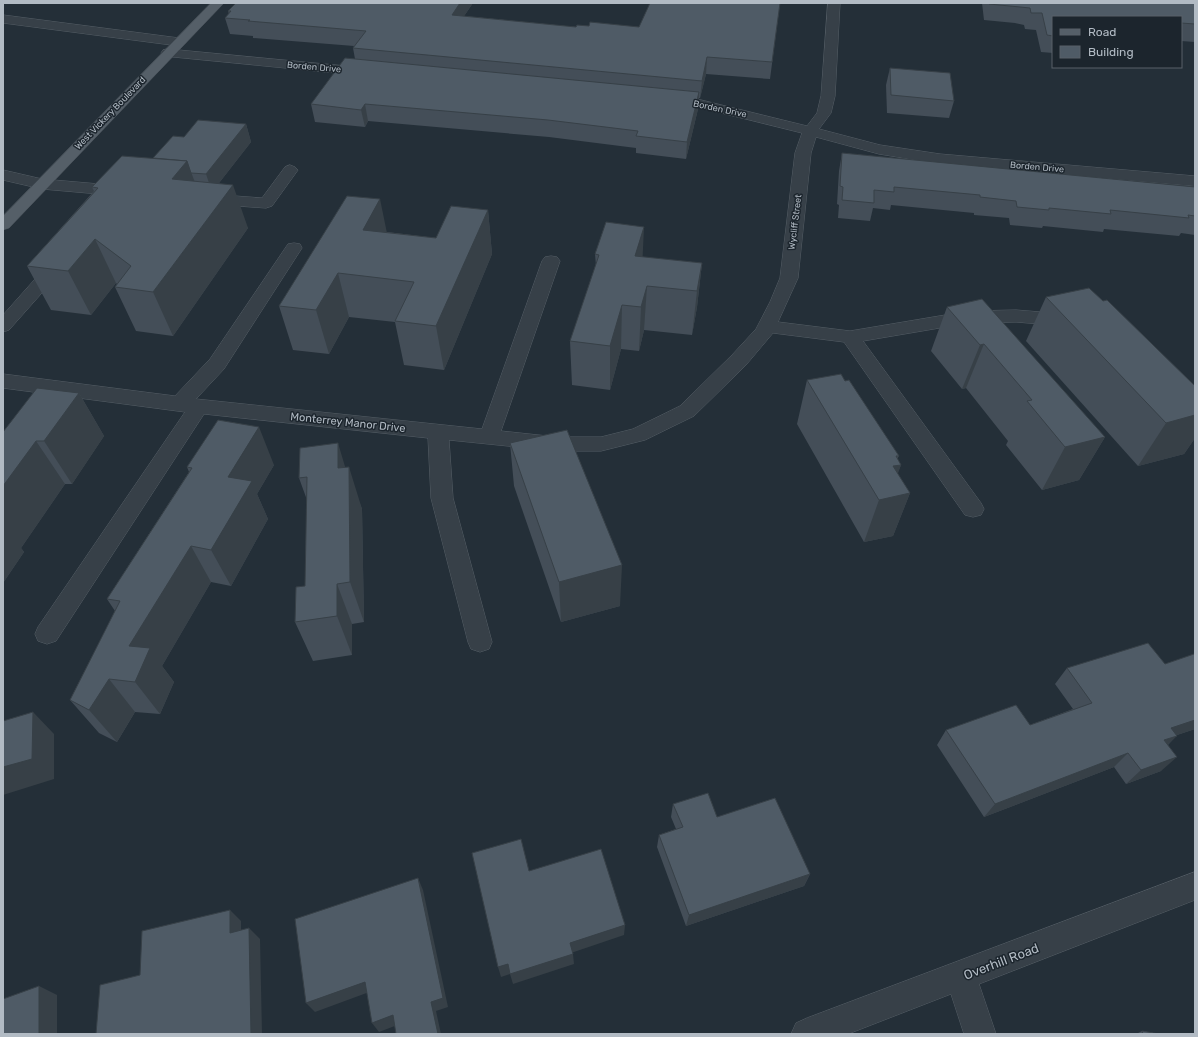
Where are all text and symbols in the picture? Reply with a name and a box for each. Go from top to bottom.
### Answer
legend [1052,16,1182,68]
text: Road [1088,25,1116,39]
text: Building [1088,45,1134,59]
street label: Borden Drive [287,60,341,74]
street label: West Vickery Boulevard [73,75,147,151]
street label: Borden Drive [692,98,748,120]
street label: Borden Drive [1010,160,1064,174]
street label: Wycliff Street [787,193,803,250]
street label: Monterrey Manor Drive [290,410,406,435]
street label: Overhill Road [961,940,1041,983]

